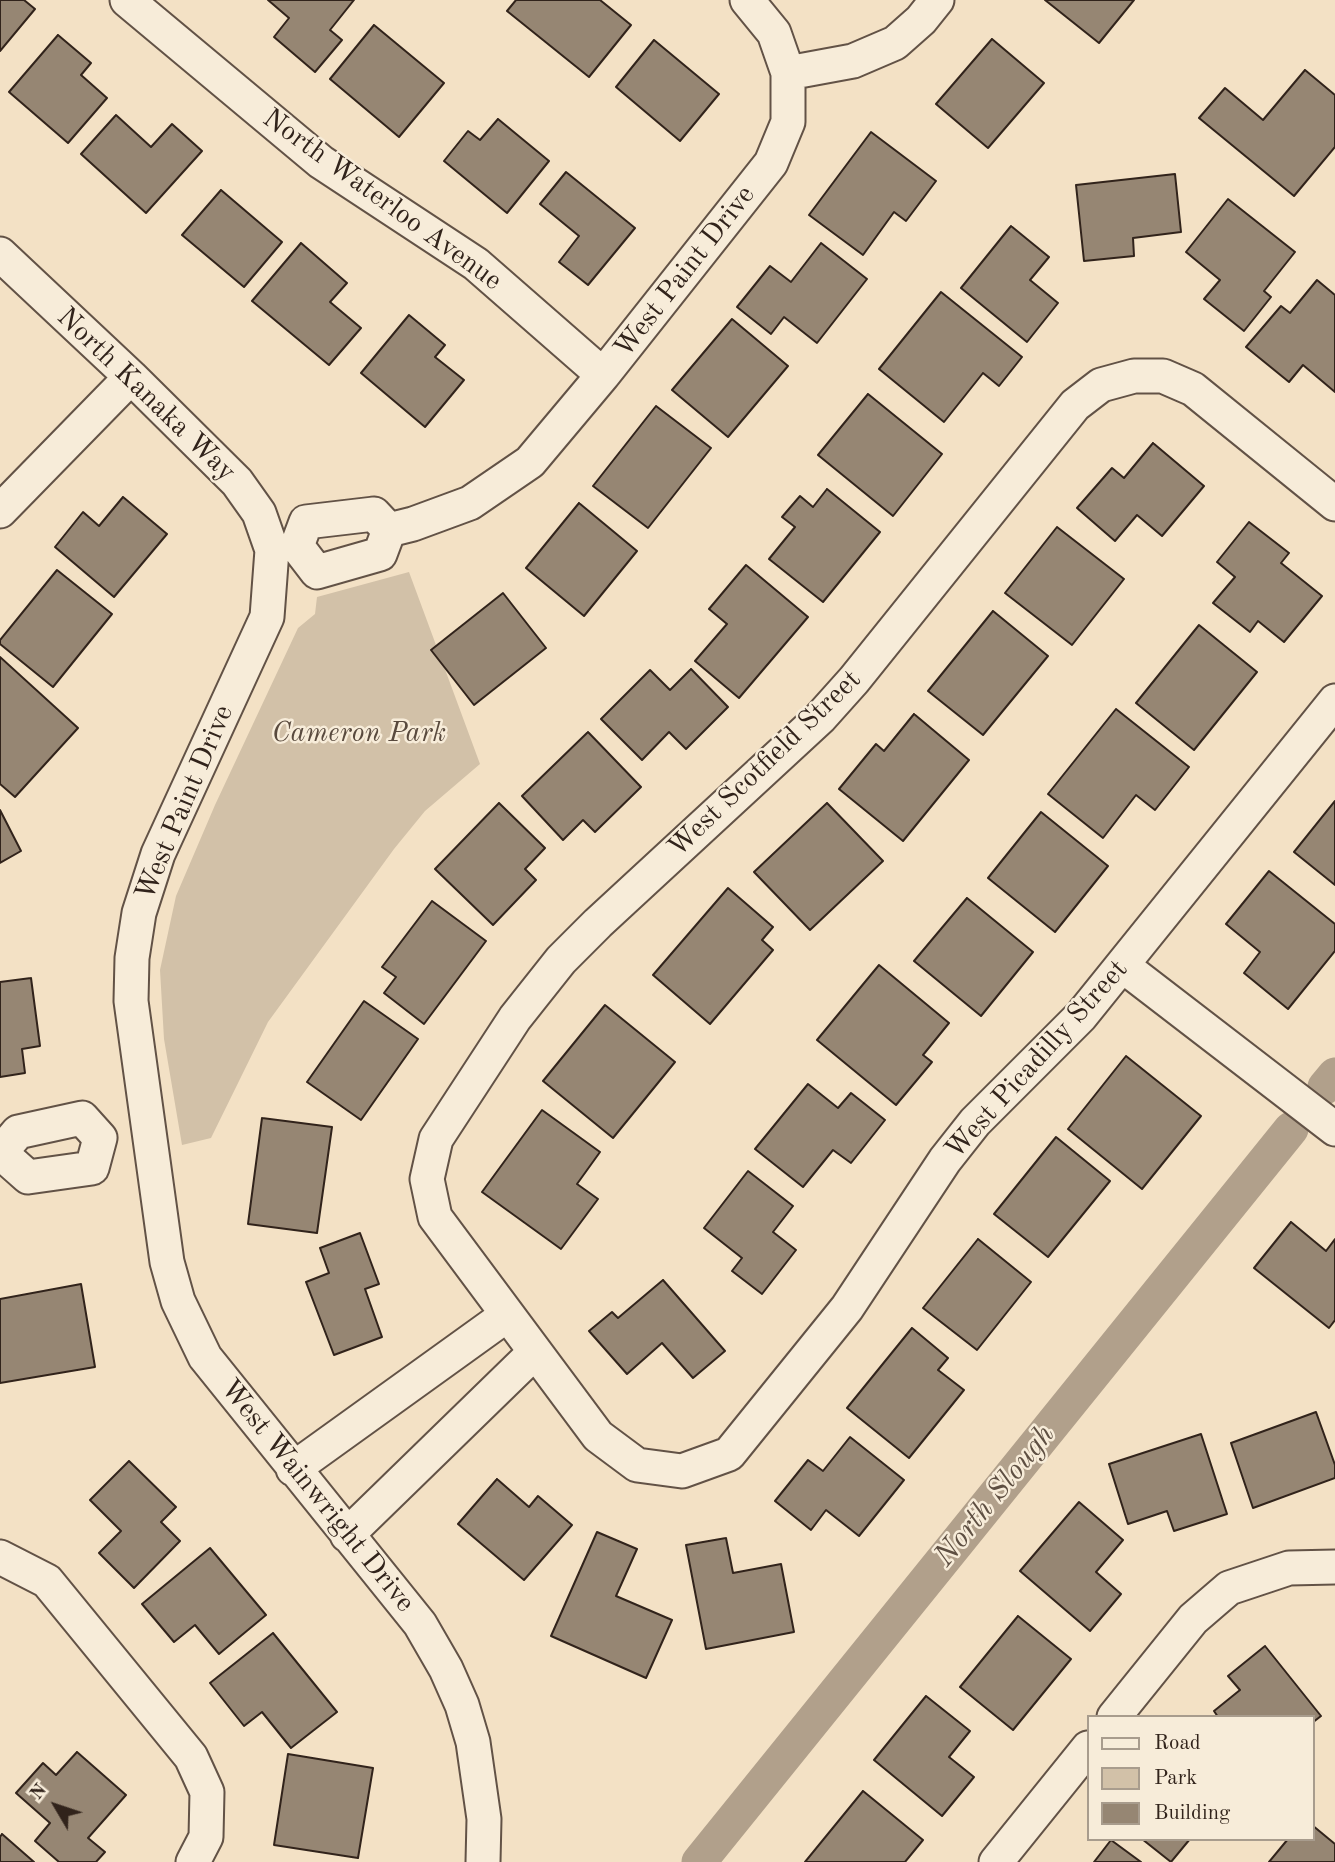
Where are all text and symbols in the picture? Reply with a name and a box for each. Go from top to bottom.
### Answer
street label: North Waterloo Avenue [256,102,508,298]
street label: West Paint Drive [607,179,763,365]
street label: North Kanaka Way [49,301,243,489]
street label: West Scotfield Street [662,663,868,865]
street label: West Paint Drive [129,700,241,906]
park label: Cameron Park [272,717,446,751]
street label: West Picadilly Street [939,953,1135,1167]
street label: West Wainwright Drive [213,1373,421,1619]
water label: North Slough [927,1418,1063,1574]
legend [1086,1715,1314,1841]
text: Road [1154,1733,1201,1754]
text: Park [1154,1768,1197,1789]
north arrow [21,1771,91,1841]
text: N [27,1781,51,1804]
text: Building [1154,1803,1230,1824]

